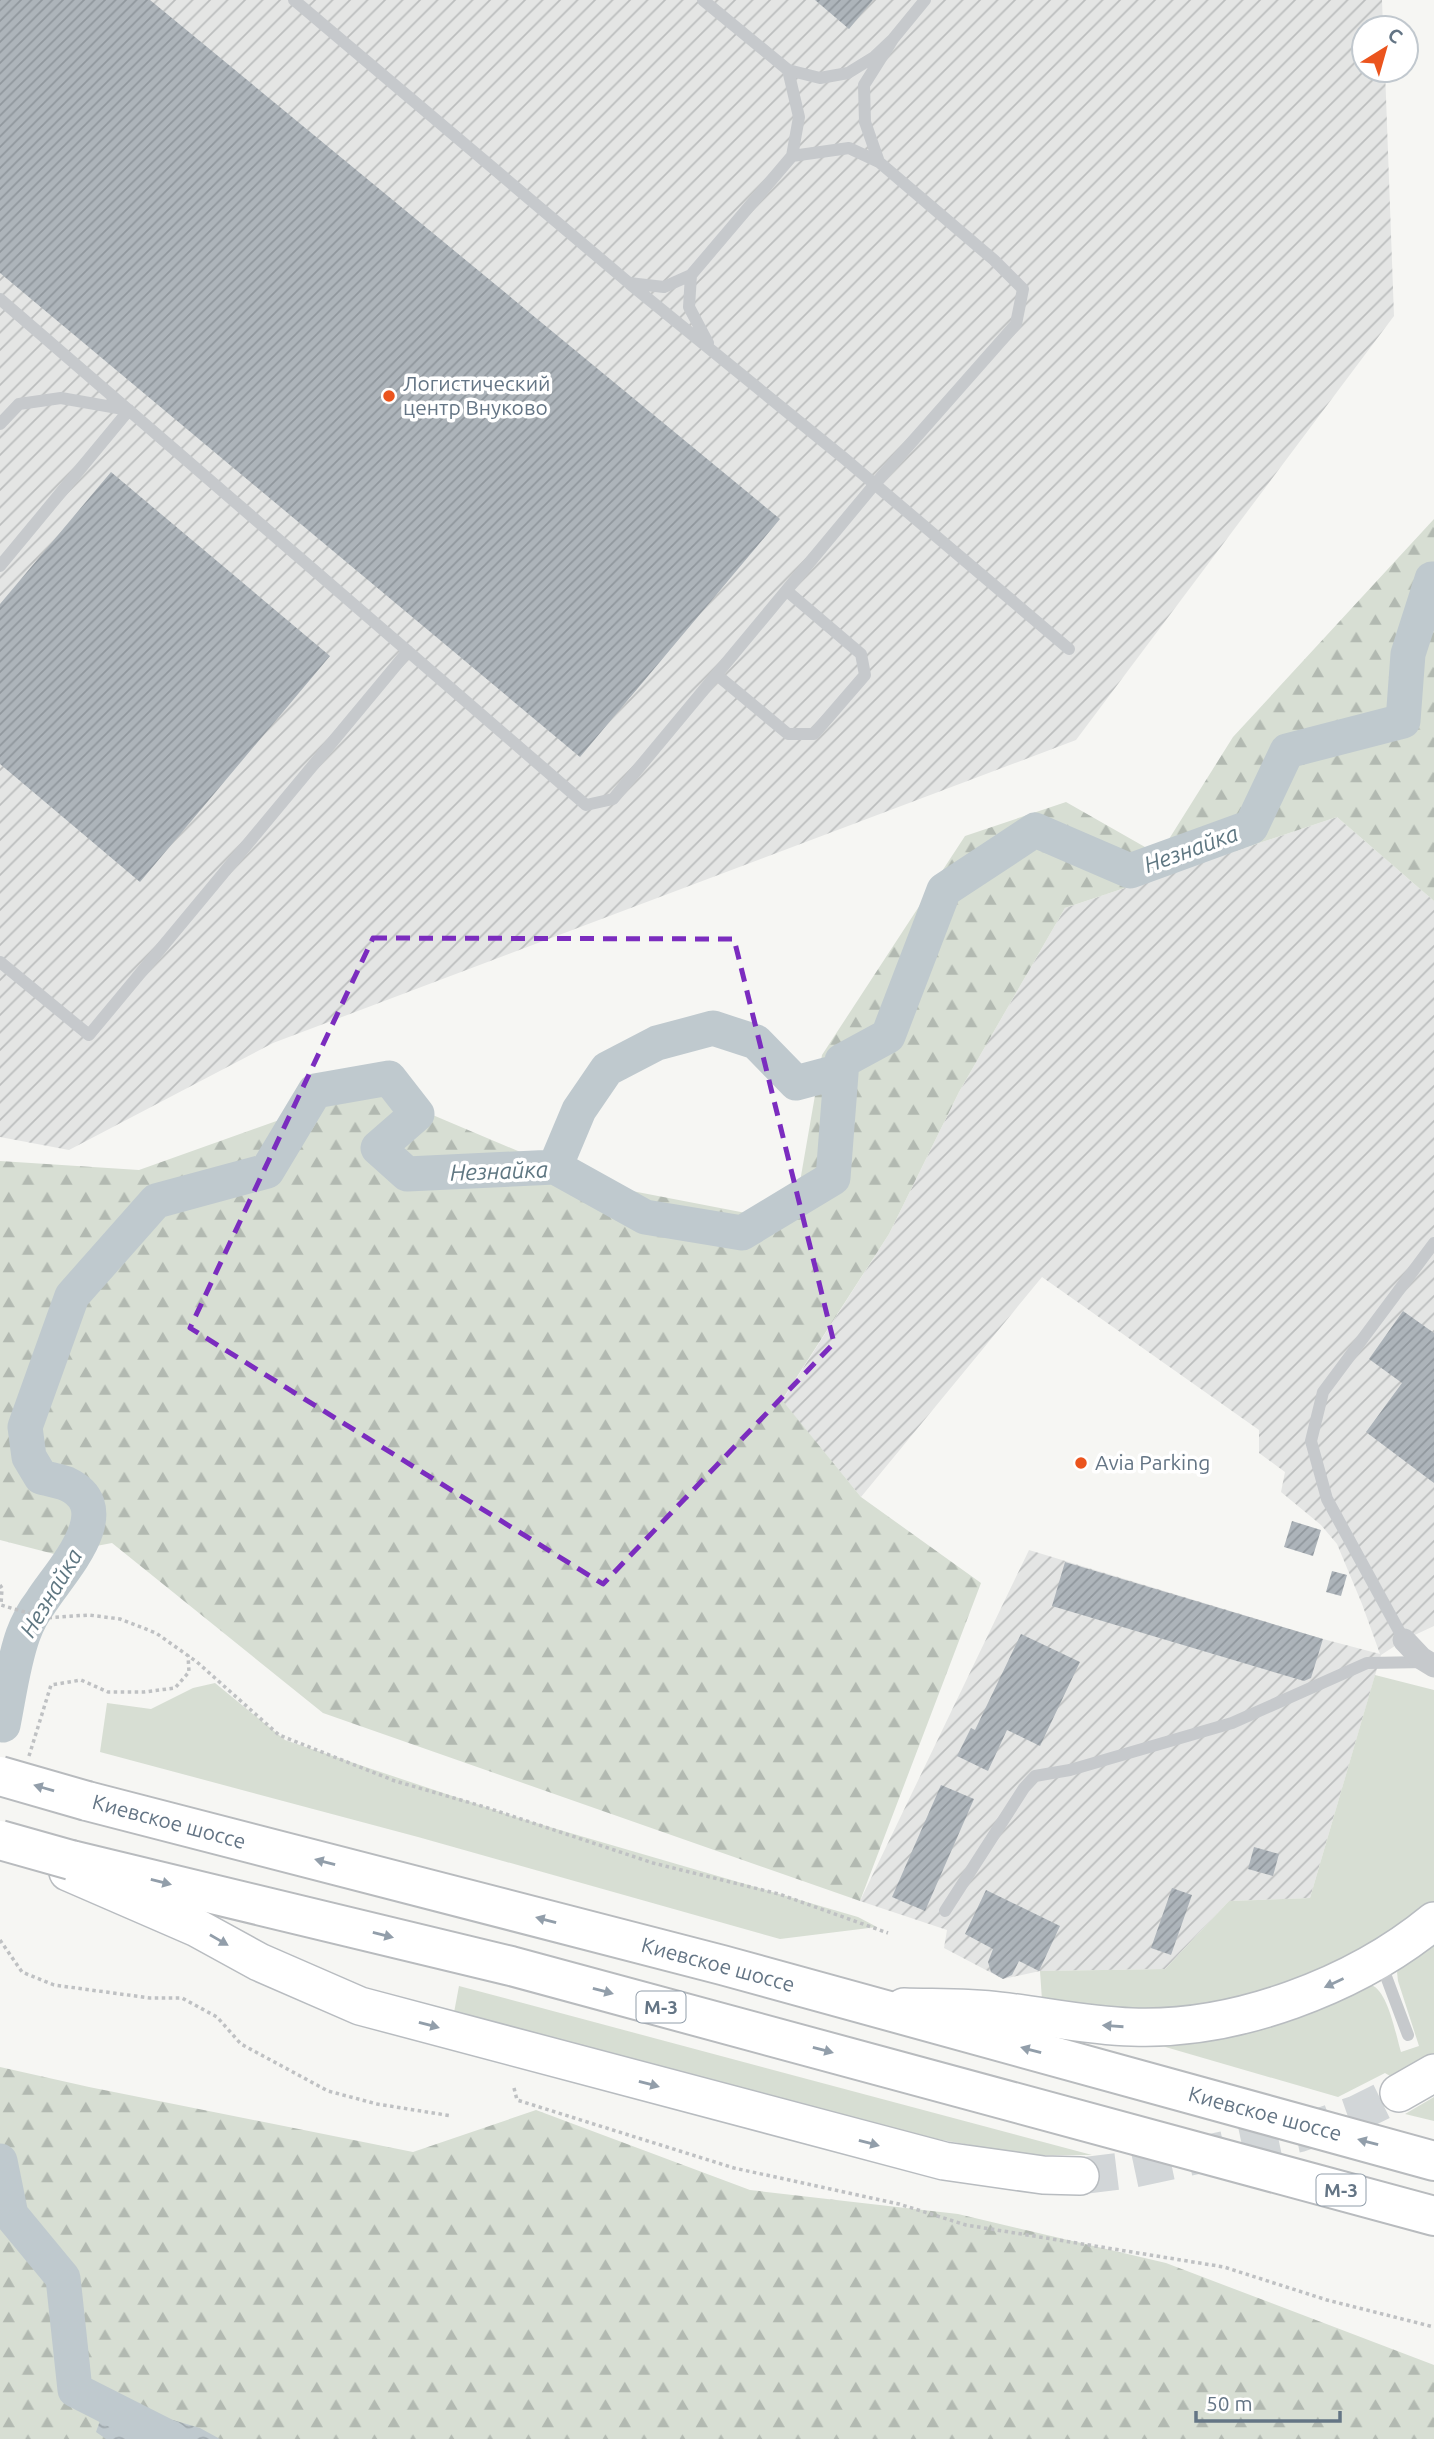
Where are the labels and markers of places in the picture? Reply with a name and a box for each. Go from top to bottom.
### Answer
place label: Логистический центр Внуково [403,371,551,419]
marker: Логистический центр Внуково [381,388,397,404]
place label: Avia Parking [1095,1450,1210,1474]
marker: Avia Parking [1073,1455,1089,1471]

